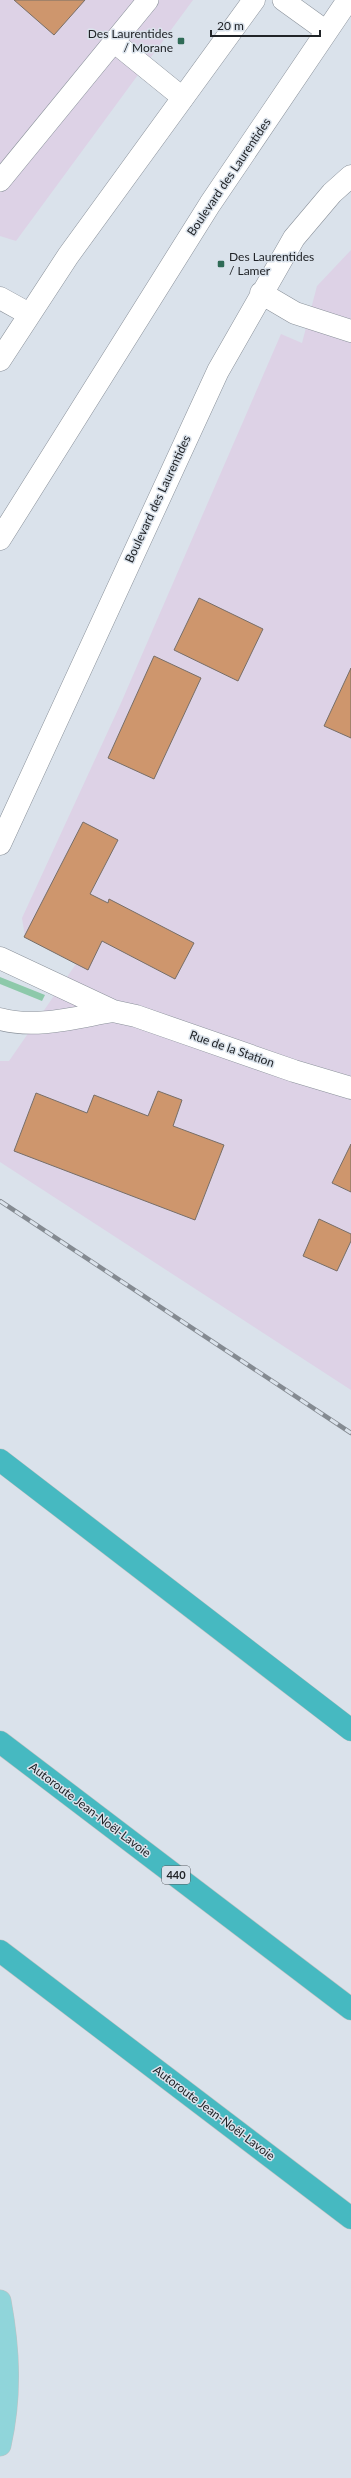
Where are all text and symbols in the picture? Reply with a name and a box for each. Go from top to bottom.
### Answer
scale bar [211,12,320,38]
text: 20 m [217,18,244,33]
place label: Des Laurentides / Morane [88,26,173,55]
marker: Des Laurentides / Morane [176,36,186,46]
street label: Boulevard des Laurentides [183,115,274,239]
place label: Des Laurentides / Lamer [229,249,314,278]
marker: Des Laurentides / Lamer [216,259,226,269]
street label: Boulevard des Laurentides [121,433,194,565]
street label: Rue de la Station [188,1027,277,1070]
street label: Autoroute Jean-Noël-Lavoie [27,1759,154,1860]
road number: 440 [162,1866,190,1884]
street label: Autoroute Jean-Noël-Lavoie [151,2062,278,2163]

